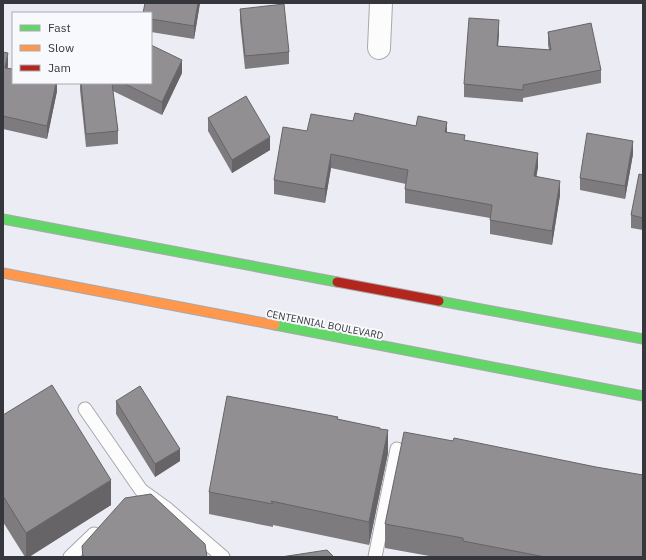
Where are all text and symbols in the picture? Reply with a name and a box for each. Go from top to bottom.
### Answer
legend [12,12,152,84]
text: Fast [48,20,71,35]
text: Slow [48,40,74,55]
text: Jam [48,60,71,75]
street label: CENTENNIAL BOULEVARD [265,307,385,342]

